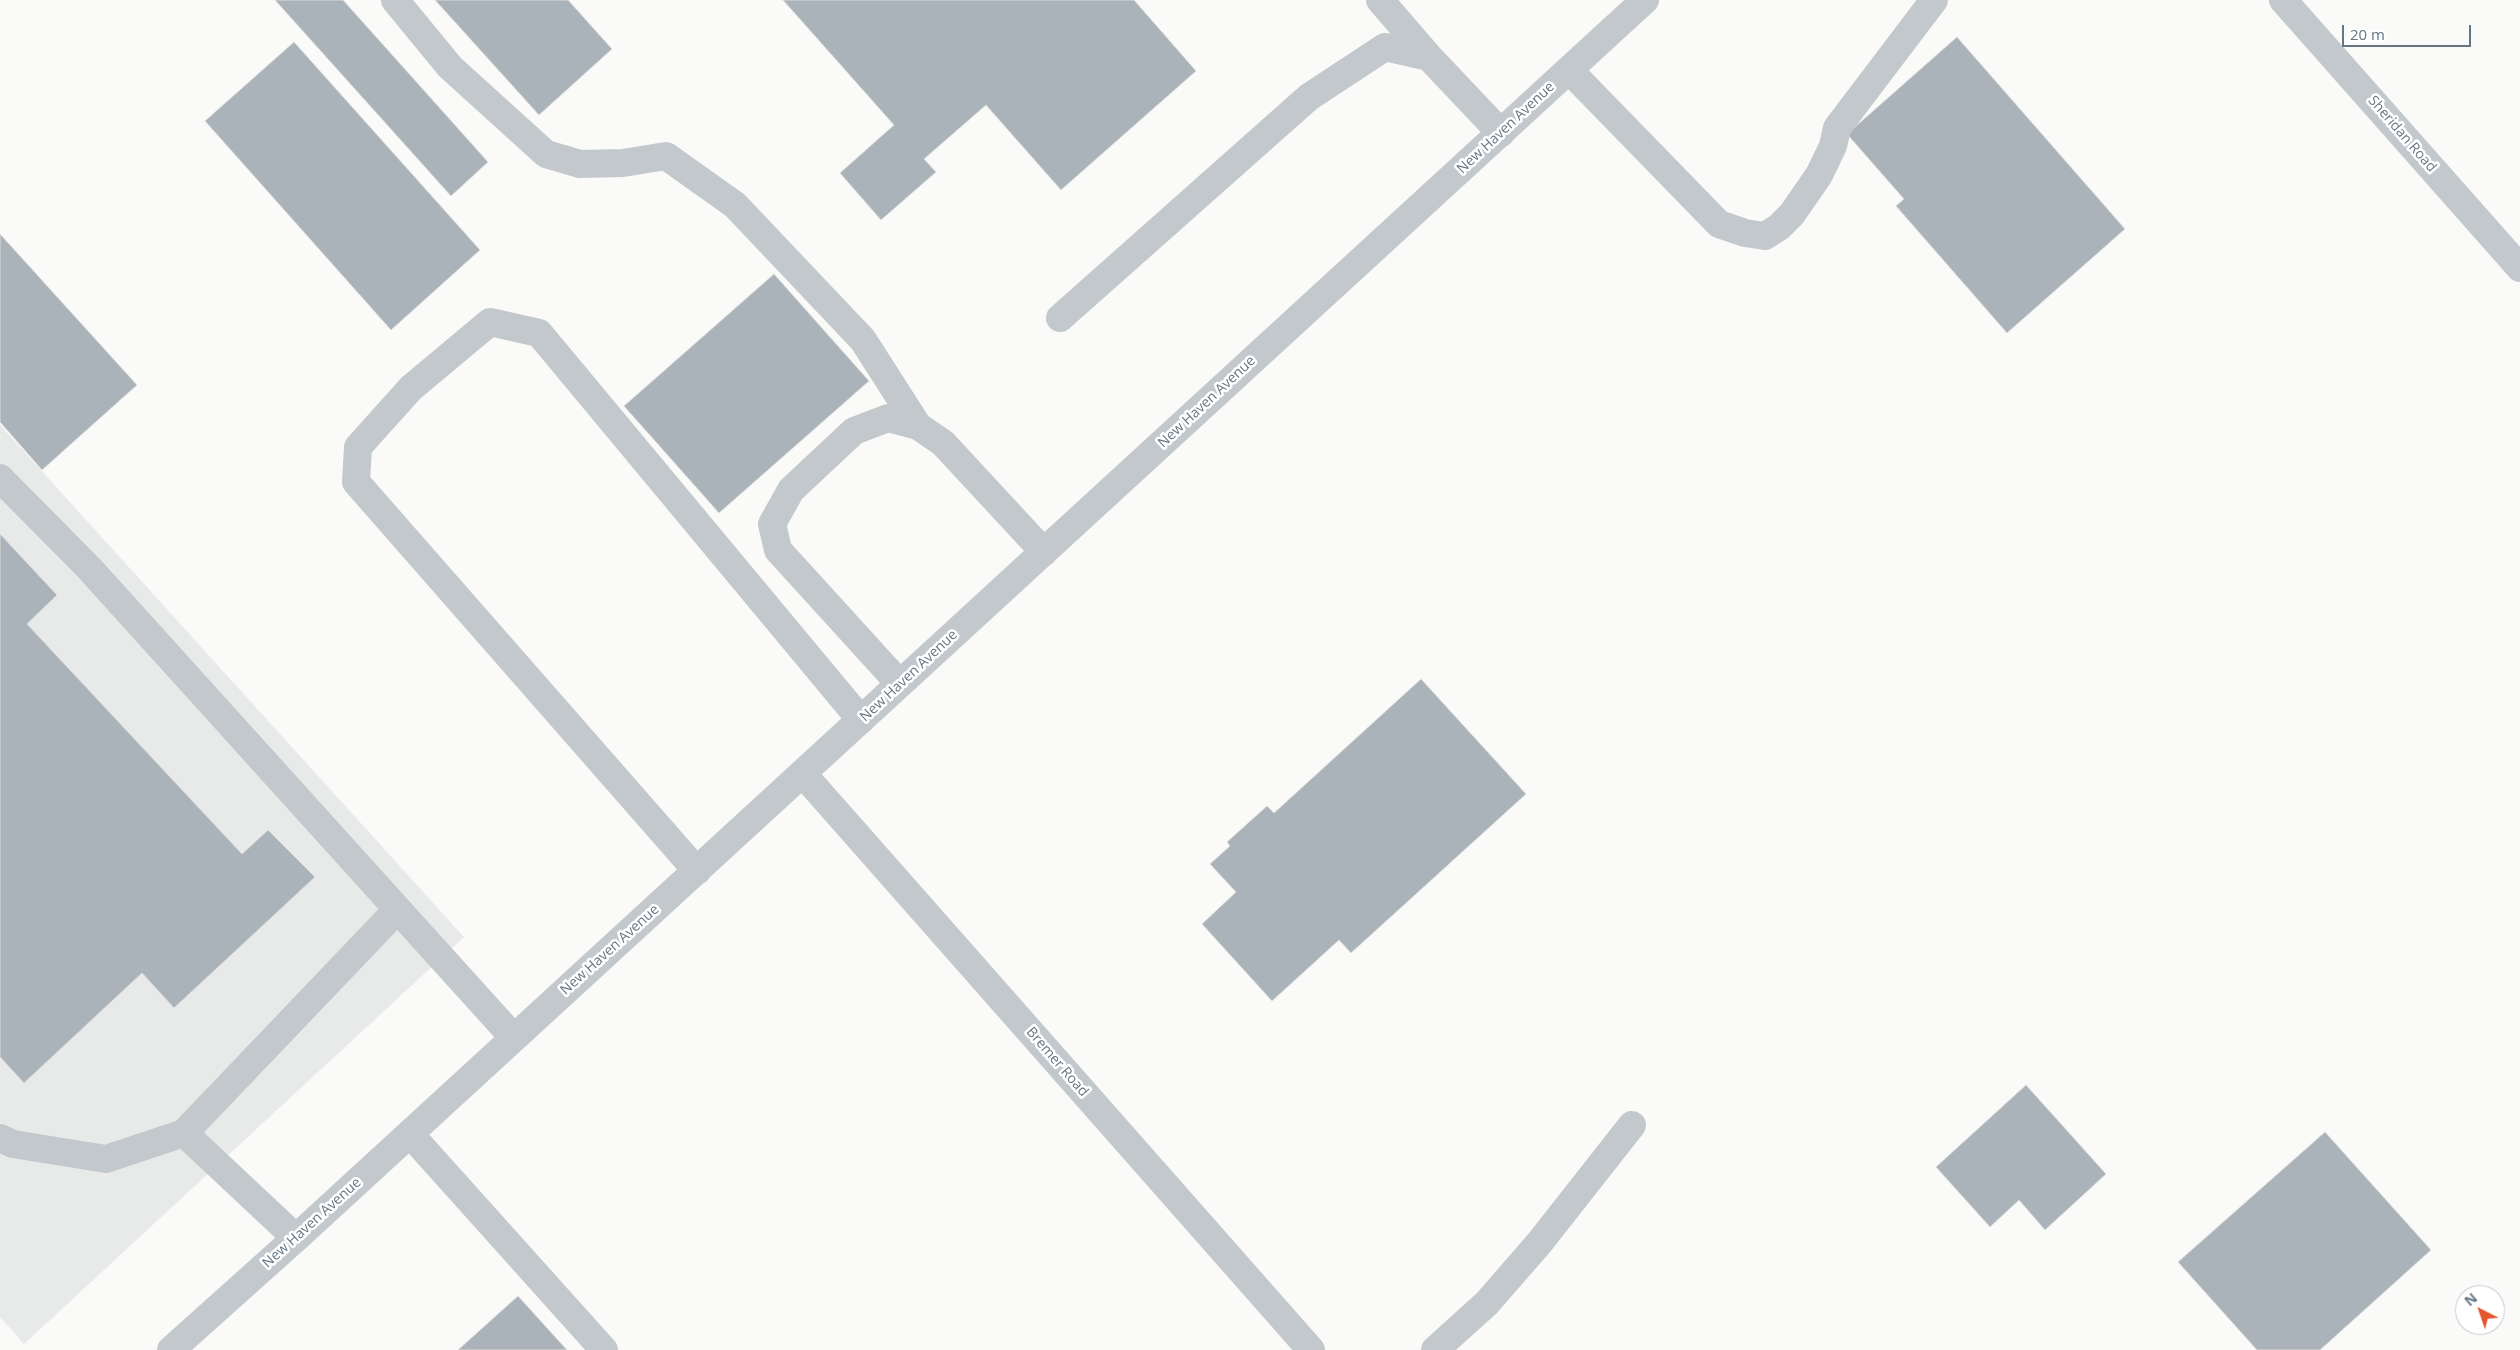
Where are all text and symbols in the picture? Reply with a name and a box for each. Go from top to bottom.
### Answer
scale bar [2345,15,2474,47]
text: 20 m [2350,24,2385,44]
street label: New Haven Avenue [1454,79,1558,177]
street label: Sheridan Road [2364,93,2440,175]
street label: New Haven Avenue [1155,353,1259,451]
street label: New Haven Avenue [857,627,961,725]
street label: New Haven Avenue [557,901,663,999]
street label: Bremer Road [1022,1024,1092,1100]
street label: New Haven Avenue [259,1174,365,1272]
north arrow [2455,1285,2505,1335]
text: N [2460,1288,2481,1310]

